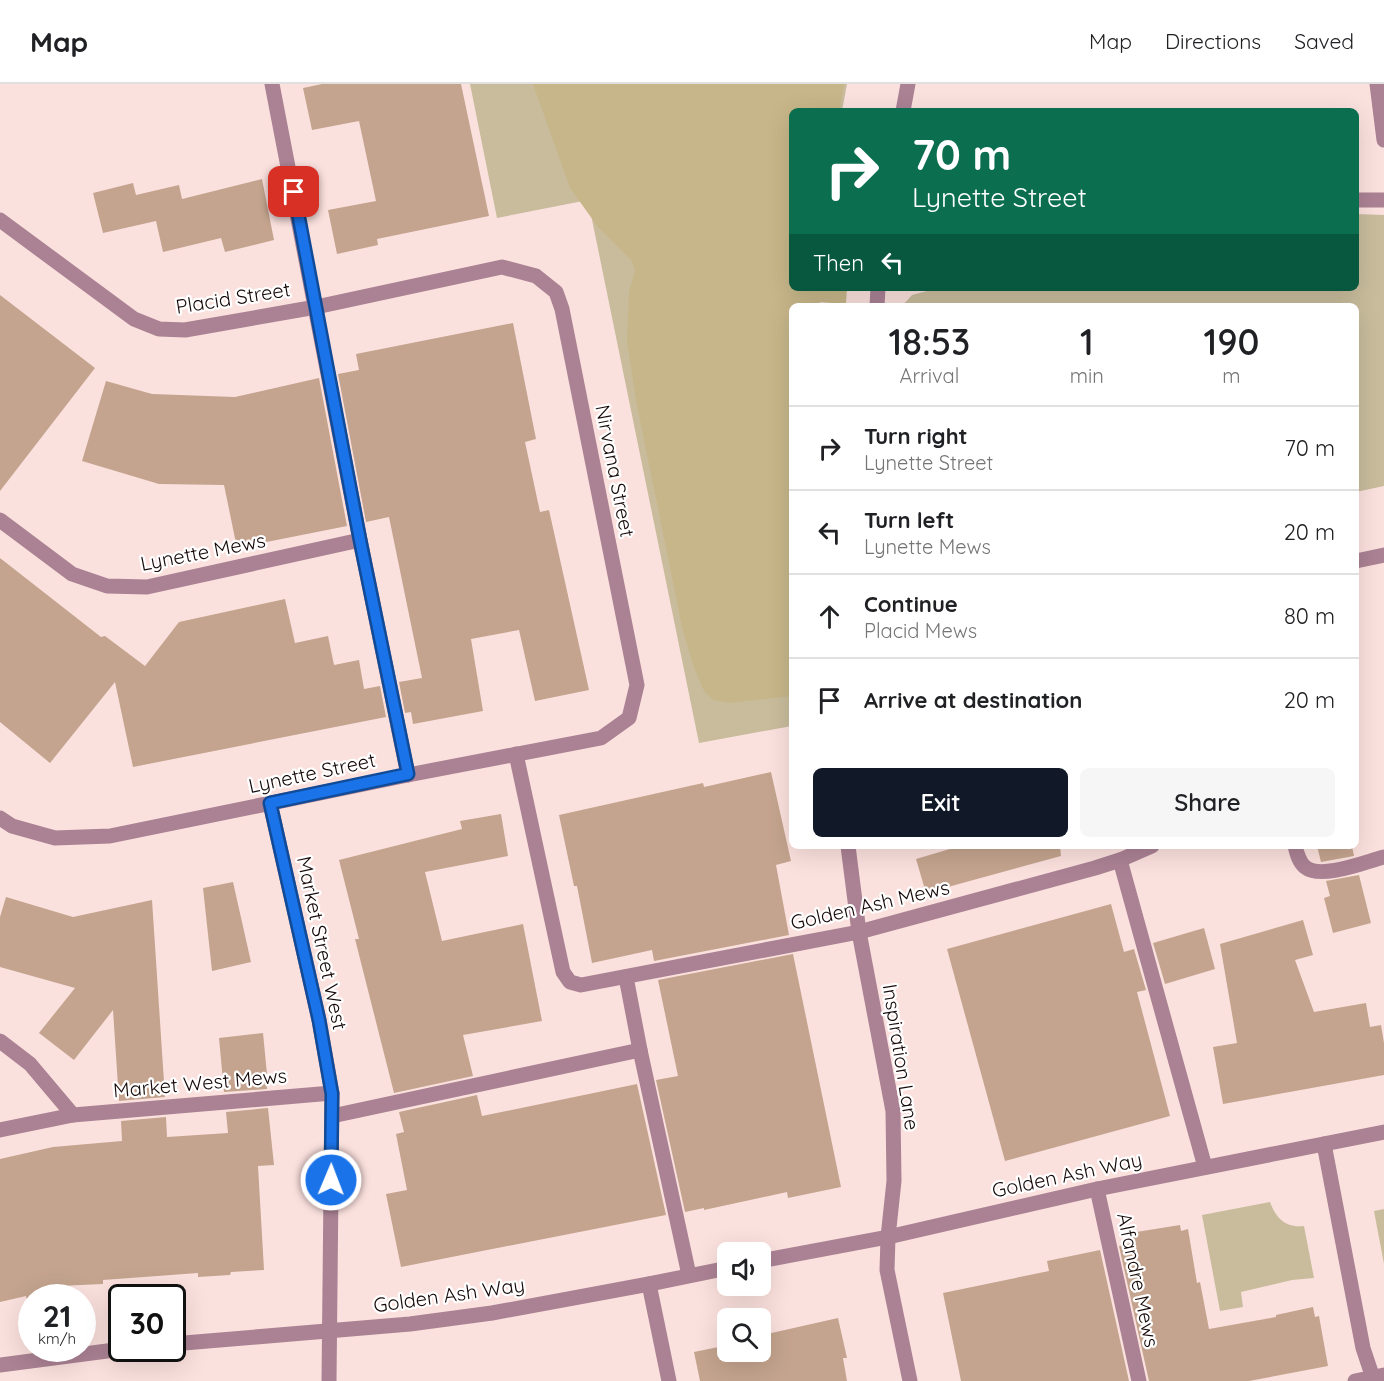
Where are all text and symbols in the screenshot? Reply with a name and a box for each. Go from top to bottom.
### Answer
text: Map [30,24,88,59]
text: Map [1089,28,1132,54]
text: Directions [1165,28,1261,54]
text: Saved [1294,28,1354,54]
text: 70 m [912,128,1011,181]
icon: right [813,132,891,210]
pin [268,166,319,217]
icon: arrive [277,175,310,208]
text: Lynette Street [912,180,1087,214]
icon: left [876,246,909,279]
text: Then [813,249,864,277]
street label: Placid Street [174,276,292,319]
text: 18:53 [889,319,970,364]
text: 1 [1080,319,1094,364]
text: 190 [1203,319,1259,364]
text: Arrival [899,363,959,388]
text: min [1070,363,1104,388]
text: m [1222,363,1241,388]
street label: Nirvana Street [590,403,641,539]
text: Turn right [864,422,968,450]
icon: right [813,432,846,465]
text: 70 m [1285,434,1335,462]
text: Lynette Street [864,450,993,475]
text: Turn left [864,506,954,534]
icon: left [813,516,846,549]
text: 20 m [1284,518,1335,546]
street label: Lynette Mews [138,527,268,576]
text: Lynette Mews [864,534,991,559]
text: Continue [864,590,958,618]
icon: ahead [813,600,846,633]
text: 80 m [1284,602,1335,630]
text: Placid Mews [864,618,977,643]
icon: arrive [813,684,846,717]
text: Arrive at destination [864,686,1082,714]
text: 20 m [1284,686,1335,714]
street label: Lynette Street [246,747,378,798]
button: Exit [813,768,1068,837]
button: Share [1080,768,1335,837]
street label: Market Street West [292,854,353,1032]
street label: Golden Ash Mews [788,874,952,935]
street label: Inspiration Lane [878,982,925,1132]
street label: Market West Mews [112,1062,288,1103]
street label: Golden Ash Way [990,1146,1144,1203]
position arrow [299,1148,363,1212]
street label: Alfandre Mews [1112,1210,1165,1349]
map controls [717,1242,771,1362]
button: sound [717,1242,771,1296]
street label: Golden Ash Way [372,1272,526,1318]
speed limit sign: 30 [108,1284,186,1362]
text: 21 [43,1297,71,1335]
button: search [717,1308,771,1362]
text: km/h [38,1329,76,1348]

